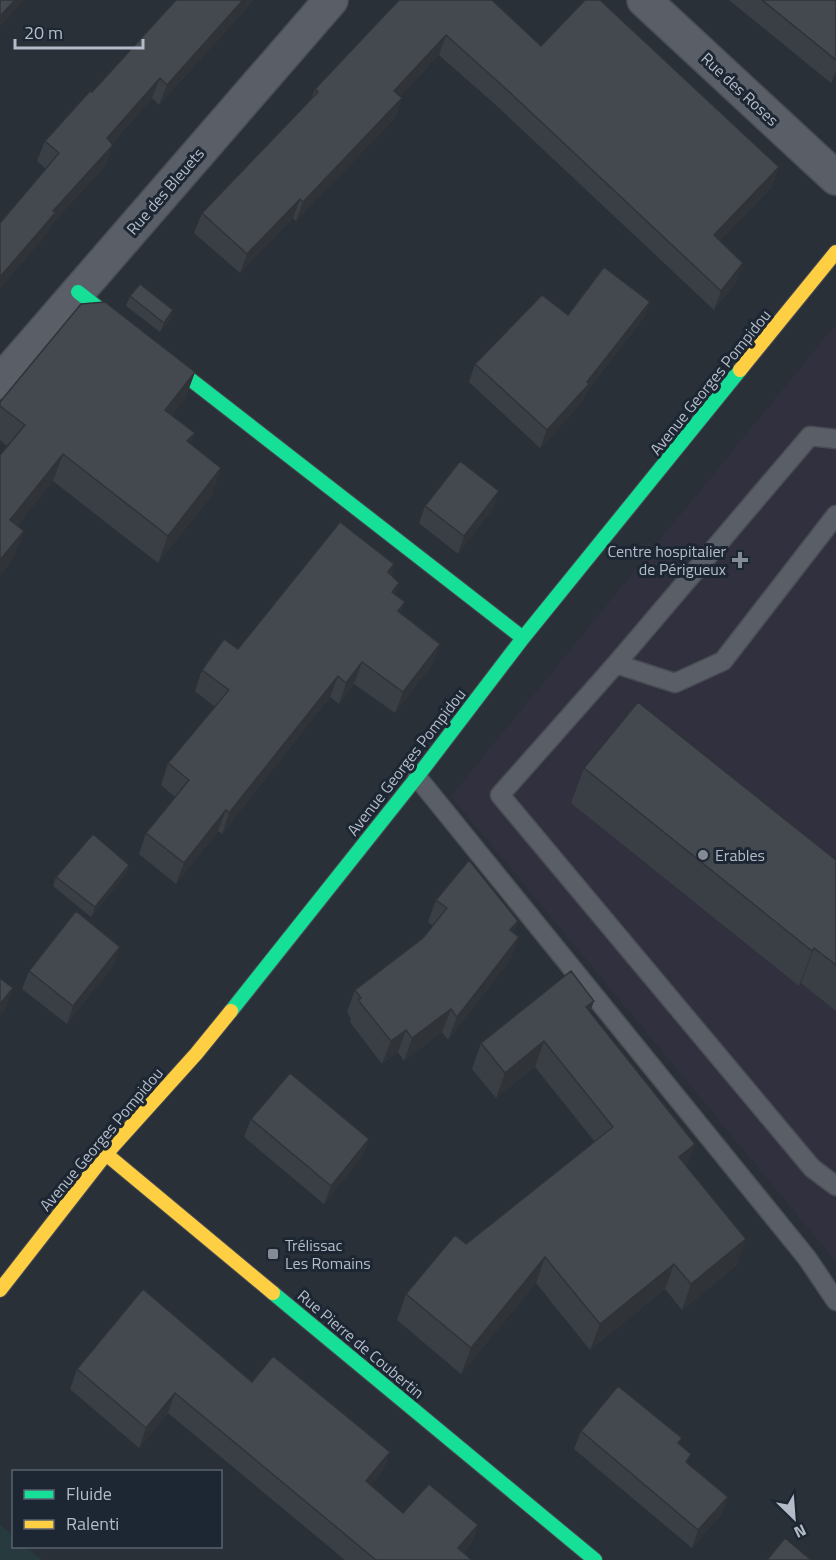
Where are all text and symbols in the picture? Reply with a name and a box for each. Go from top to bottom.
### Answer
scale bar [15,12,142,50]
text: 20 m [24,19,63,46]
street label: Rue des Roses [696,47,784,131]
street label: Rue des Bleuets [120,142,210,240]
street label: Avenue Georges Pompidou [644,304,776,460]
place label: Centre hospitalier de Périgueux [607,539,726,581]
marker: Centre hospitalier de Périgueux [731,551,749,569]
street label: Avenue Georges Pompidou [341,683,471,841]
place label: Erables [715,843,765,867]
marker: Erables [696,848,710,862]
street label: Avenue Georges Pompidou [34,1062,168,1216]
place label: Trélissac Les Romains [285,1233,371,1275]
marker: Trélissac Les Romains [266,1247,280,1261]
street label: Rue Pierre de Coubertin [292,1284,430,1404]
legend [12,1470,222,1548]
text: Fluide [66,1480,112,1507]
north arrow [764,1488,824,1548]
text: Ralenti [66,1510,119,1537]
text: N [790,1518,810,1545]

